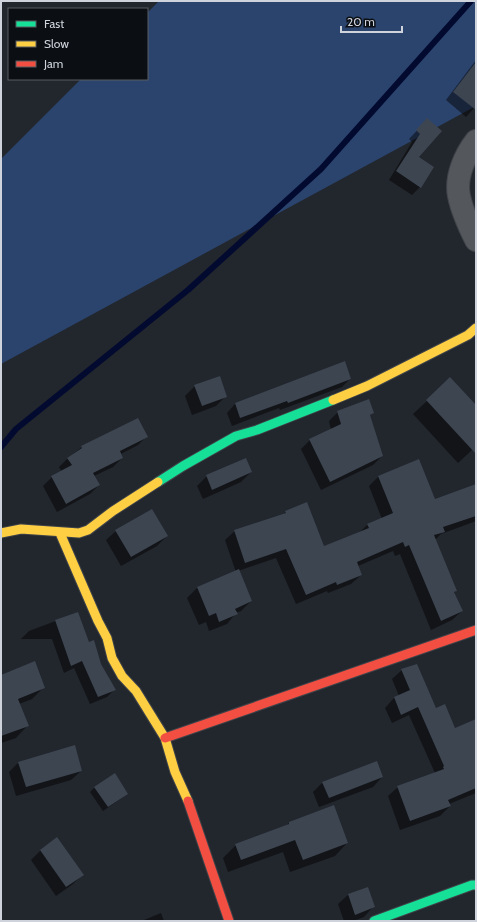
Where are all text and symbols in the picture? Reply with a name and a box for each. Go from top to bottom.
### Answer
legend [8,8,148,80]
scale bar [341,8,402,34]
text: 20 m [347,14,375,29]
text: Fast [44,16,64,31]
text: Slow [44,36,69,51]
text: Jam [43,56,63,71]

